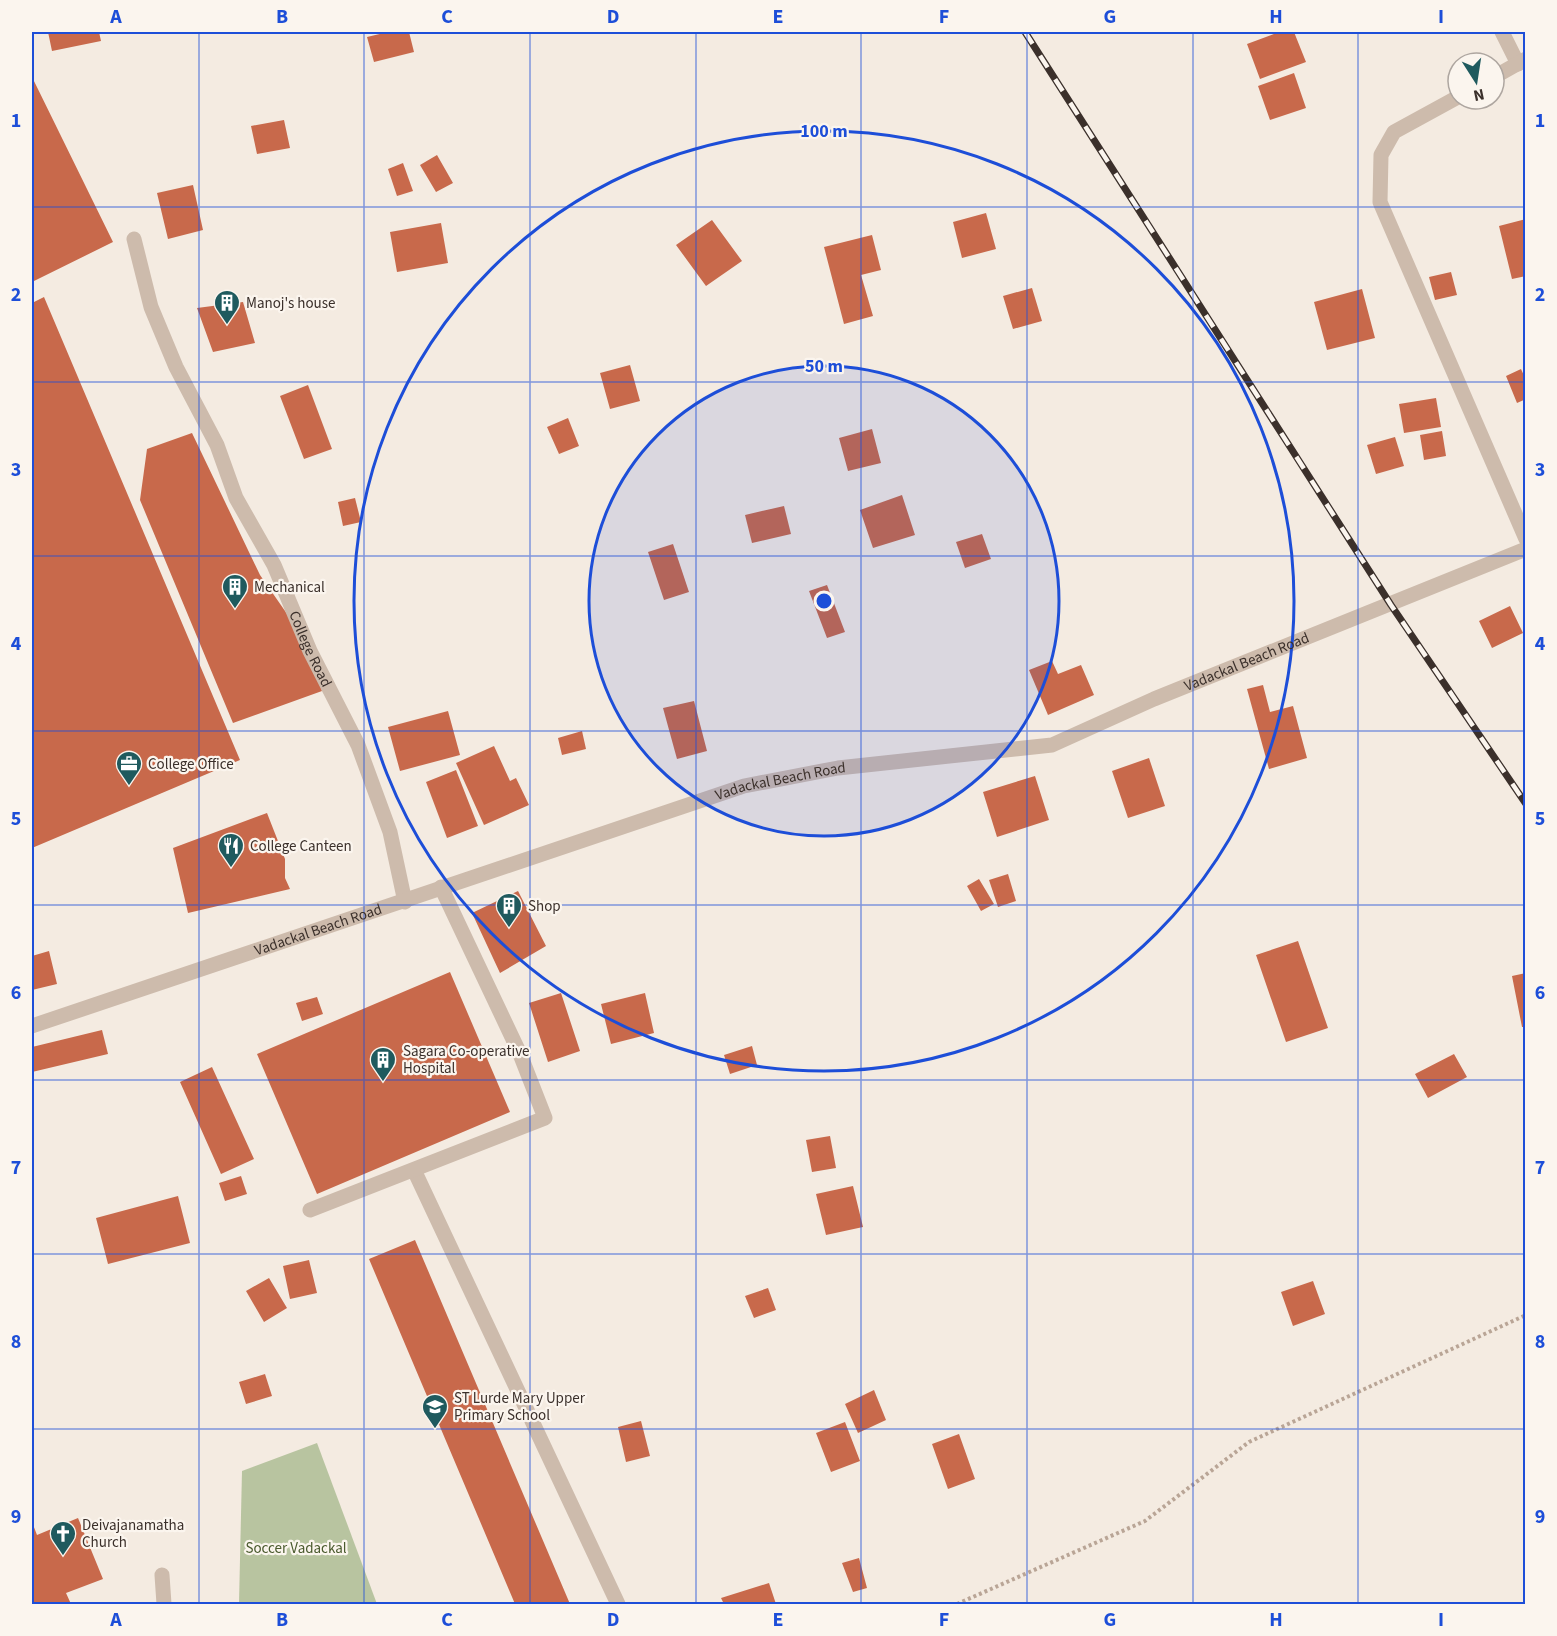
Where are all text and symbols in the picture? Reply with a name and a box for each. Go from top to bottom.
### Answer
text: A [109,3,122,31]
text: B [276,3,288,31]
text: C [441,3,453,31]
text: D [607,3,619,31]
text: E [773,3,783,31]
text: F [939,3,949,31]
text: G [1104,3,1116,31]
text: H [1269,3,1283,31]
text: I [1438,3,1444,31]
north arrow [1446,51,1506,111]
text: N [1471,83,1486,107]
text: 1 [11,107,21,135]
text: 1 [1535,107,1545,135]
text: 100 m [800,119,848,144]
text: 2 [11,281,21,309]
text: 2 [1535,281,1545,309]
building icon: Manoj's house [212,288,242,326]
place label: Manoj's house [246,293,335,314]
text: 50 m [805,354,843,379]
text: 3 [11,456,21,484]
text: 3 [1535,456,1545,484]
building icon: Mechanical [220,572,250,610]
place label: Mechanical [254,577,325,598]
centre of rings [814,591,834,611]
street label: College Road [284,608,337,691]
street label: Vadackal Beach Road [1181,627,1312,696]
text: 4 [11,630,22,658]
text: 4 [1535,630,1546,658]
office icon: College Office [114,749,144,787]
place label: College Office [148,754,234,775]
street label: Vadackal Beach Road [712,757,847,806]
text: 5 [11,805,21,833]
text: 5 [1535,805,1545,833]
restaurant icon: College Canteen [216,831,246,869]
place label: College Canteen [250,836,352,857]
building icon: Shop [494,891,524,929]
place label: Shop [528,896,561,917]
street label: Vadackal Beach Road [252,898,385,961]
text: 6 [11,979,21,1007]
text: 6 [1535,979,1545,1007]
place label: Sagara Co-operative Hospital [403,1041,530,1079]
building icon: Sagara Co-operative Hospital [368,1045,398,1083]
text: 7 [11,1154,21,1182]
text: 7 [1535,1154,1545,1182]
text: 8 [11,1328,21,1356]
text: 8 [1535,1328,1545,1356]
place label: ST Lurde Mary Upper Primary School [454,1388,586,1426]
school or university icon: ST Lurde Mary Upper Primary School [420,1392,450,1430]
text: 9 [11,1503,21,1531]
text: 9 [1535,1503,1545,1531]
place label: Deivajanamatha Church [82,1515,184,1553]
church icon: Deivajanamatha Church [48,1519,78,1557]
park label: Soccer Vadackal [245,1538,347,1559]
text: A [109,1606,122,1634]
text: B [276,1606,288,1634]
text: C [441,1606,453,1634]
text: D [607,1606,619,1634]
text: E [773,1606,783,1634]
text: F [939,1606,949,1634]
text: G [1104,1606,1116,1634]
text: H [1269,1606,1283,1634]
text: I [1438,1606,1444,1634]

